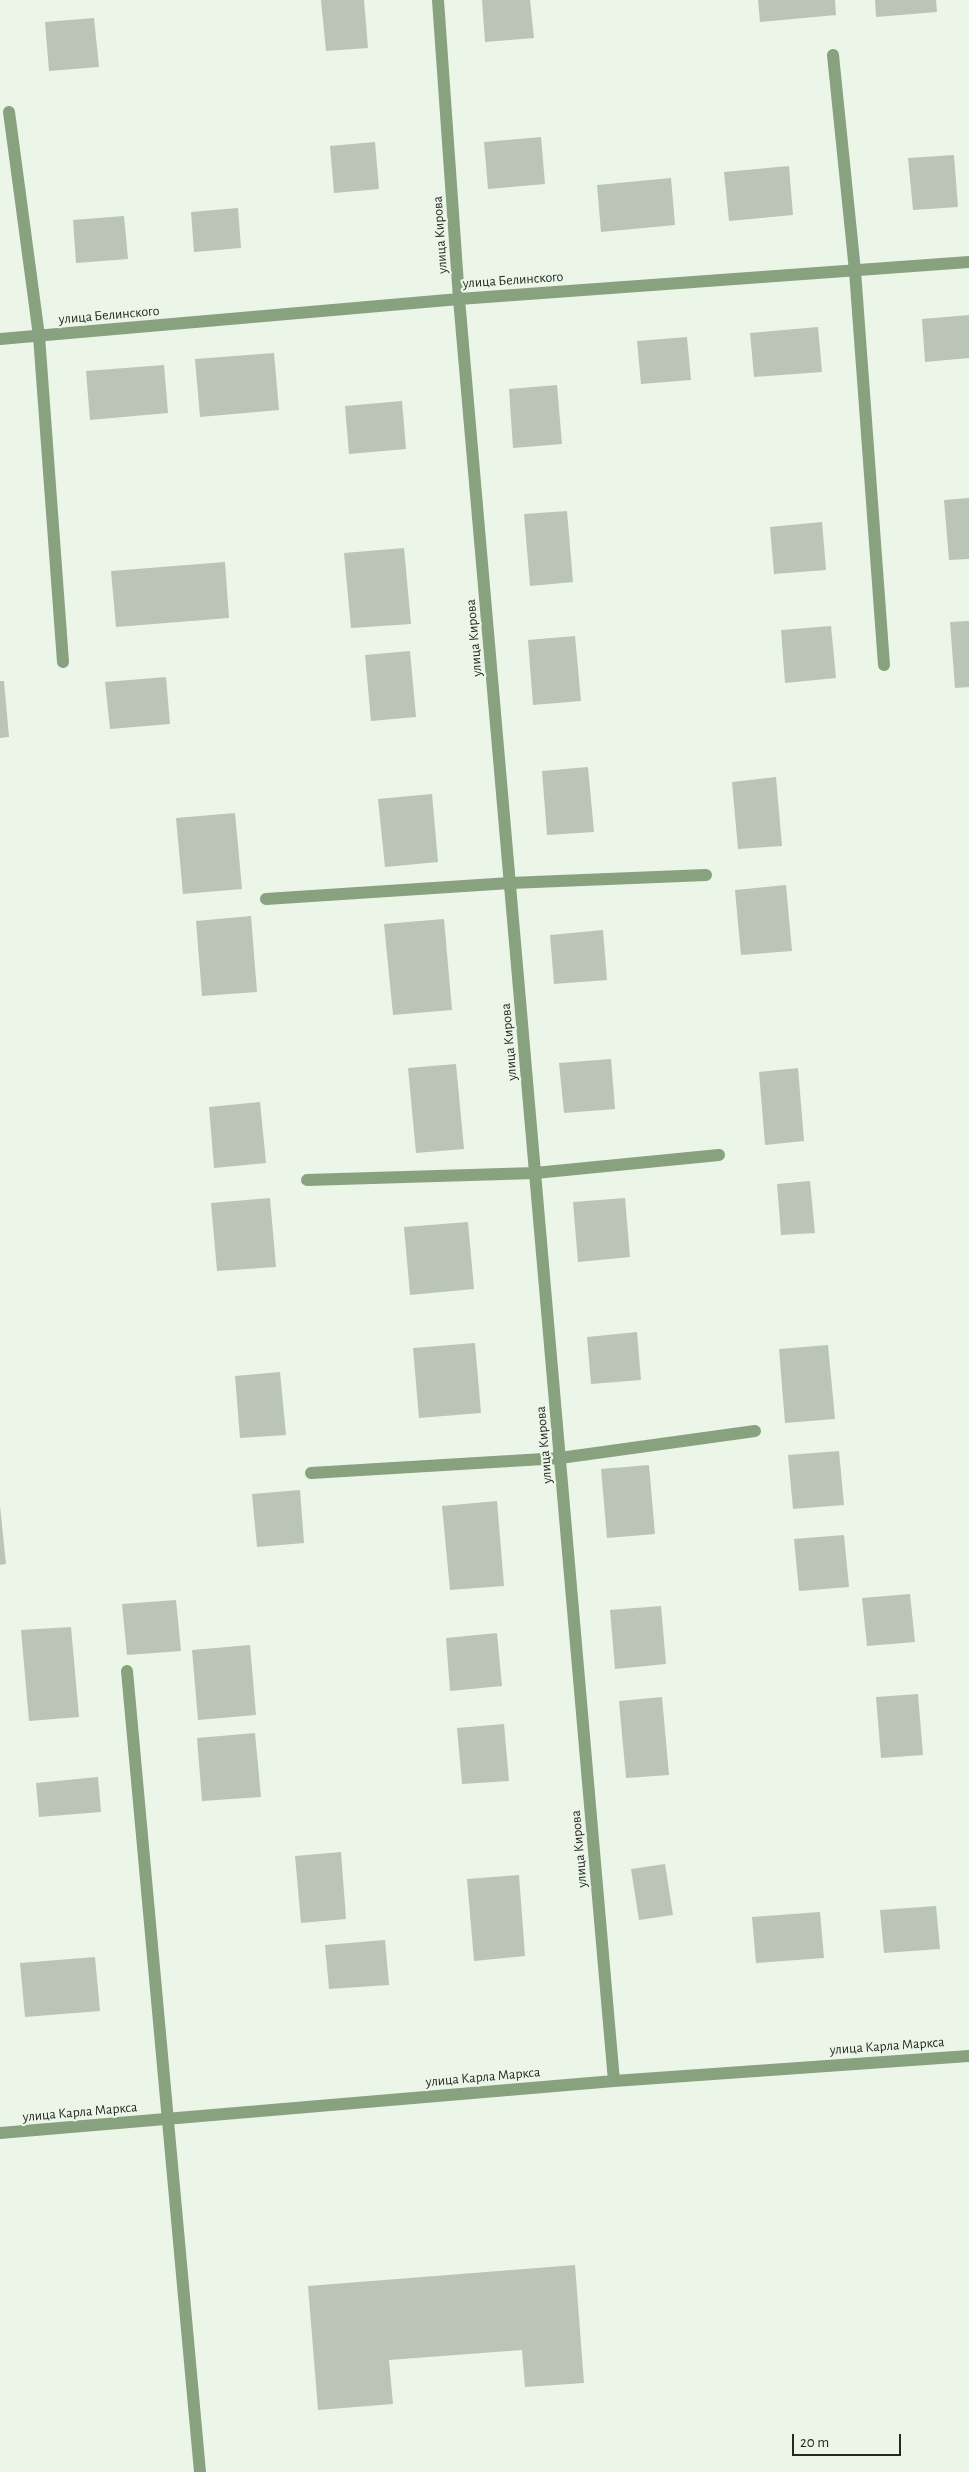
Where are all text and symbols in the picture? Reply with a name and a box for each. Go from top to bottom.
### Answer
street label: улица Кирова [429,196,451,274]
street label: улица Белинского [462,268,564,292]
street label: улица Белинского [58,302,160,328]
street label: улица Кирова [462,599,486,677]
street label: улица Кирова [497,1003,521,1081]
street label: улица Кирова [532,1406,556,1484]
street label: улица Кирова [567,1810,591,1888]
street label: улица Карла Маркса [829,2034,945,2058]
street label: улица Карла Маркса [425,2064,541,2090]
street label: улица Карла Маркса [22,2099,138,2125]
scale bar [794,2424,903,2456]
text: 20 m [800,2435,829,2450]

